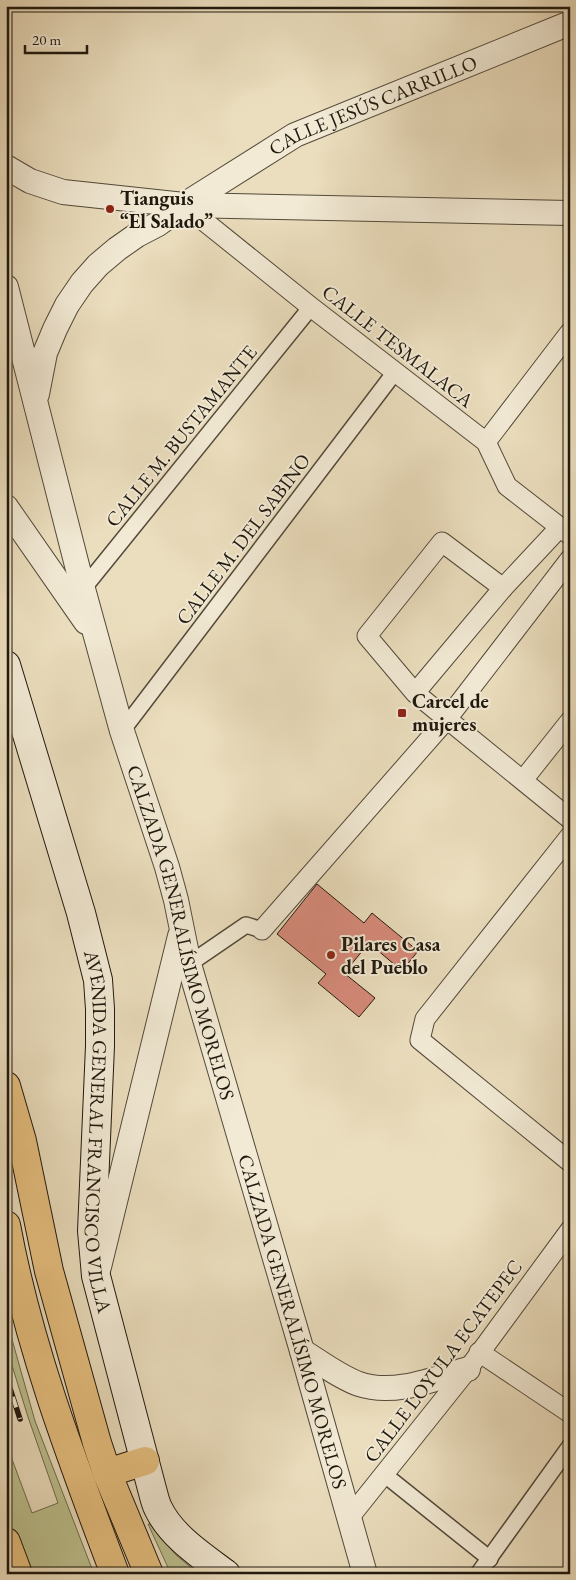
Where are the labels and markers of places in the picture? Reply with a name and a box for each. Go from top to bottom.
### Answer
place label: Tianguis “El Salado” [120,185,213,234]
marker: Tianguis “El Salado” [104,203,116,215]
place label: Carcel de mujeres [412,688,489,737]
marker: Carcel de mujeres [396,707,408,719]
place label: Pilares Casa del Pueblo [341,931,441,980]
marker: Pilares Casa del Pueblo [325,949,337,961]

